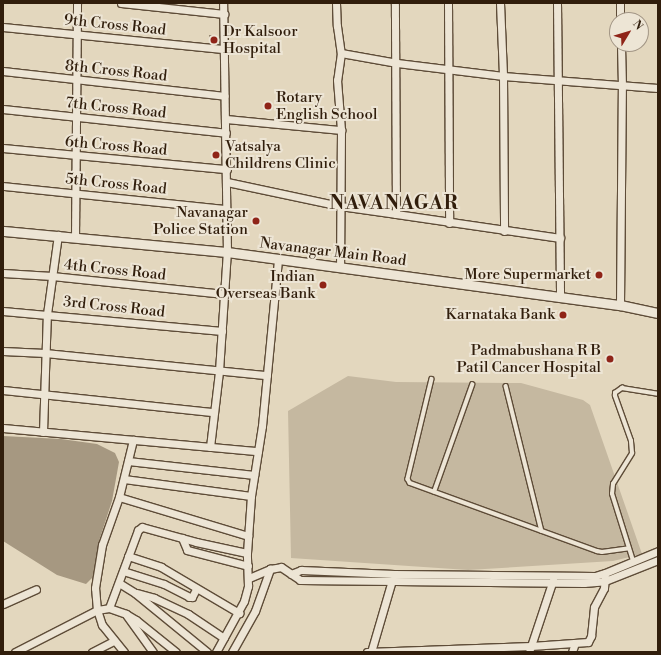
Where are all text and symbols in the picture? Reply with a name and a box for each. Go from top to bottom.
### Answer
street label: 9th Cross Road [63,11,167,39]
north arrow [609,12,649,52]
text: N [629,17,646,33]
place label: Dr Kalsoor Hospital [223,22,298,57]
marker: Dr Kalsoor Hospital [208,34,220,46]
street label: 8th Cross Road [64,57,168,85]
place label: Rotary English School [276,88,377,123]
street label: 7th Cross Road [65,94,167,122]
marker: Rotary English School [263,101,273,111]
street label: 6th Cross Road [64,133,168,159]
place label: Vatsalya Childrens Clinic [225,137,336,172]
marker: Vatsalya Childrens Clinic [210,149,222,161]
street label: 5th Cross Road [64,170,168,198]
district label: NAVANAGAR [329,193,459,215]
place label: Navanagar Police Station [153,203,248,238]
marker: Navanagar Police Station [251,216,261,226]
street label: Navanagar Main Road [259,234,407,270]
street label: 4th Cross Road [63,256,167,284]
place label: More Supermarket [464,266,591,284]
place label: Indian Overseas Bank [216,267,315,302]
marker: More Supermarket [594,270,604,280]
marker: Indian Overseas Bank [318,280,328,290]
street label: 3rd Cross Road [62,293,166,321]
place label: Karnataka Bank [446,306,555,324]
marker: Karnataka Bank [558,310,568,320]
place label: Padmabushana R B Patil Cancer Hospital [457,341,601,376]
marker: Padmabushana R B Patil Cancer Hospital [604,353,616,365]

